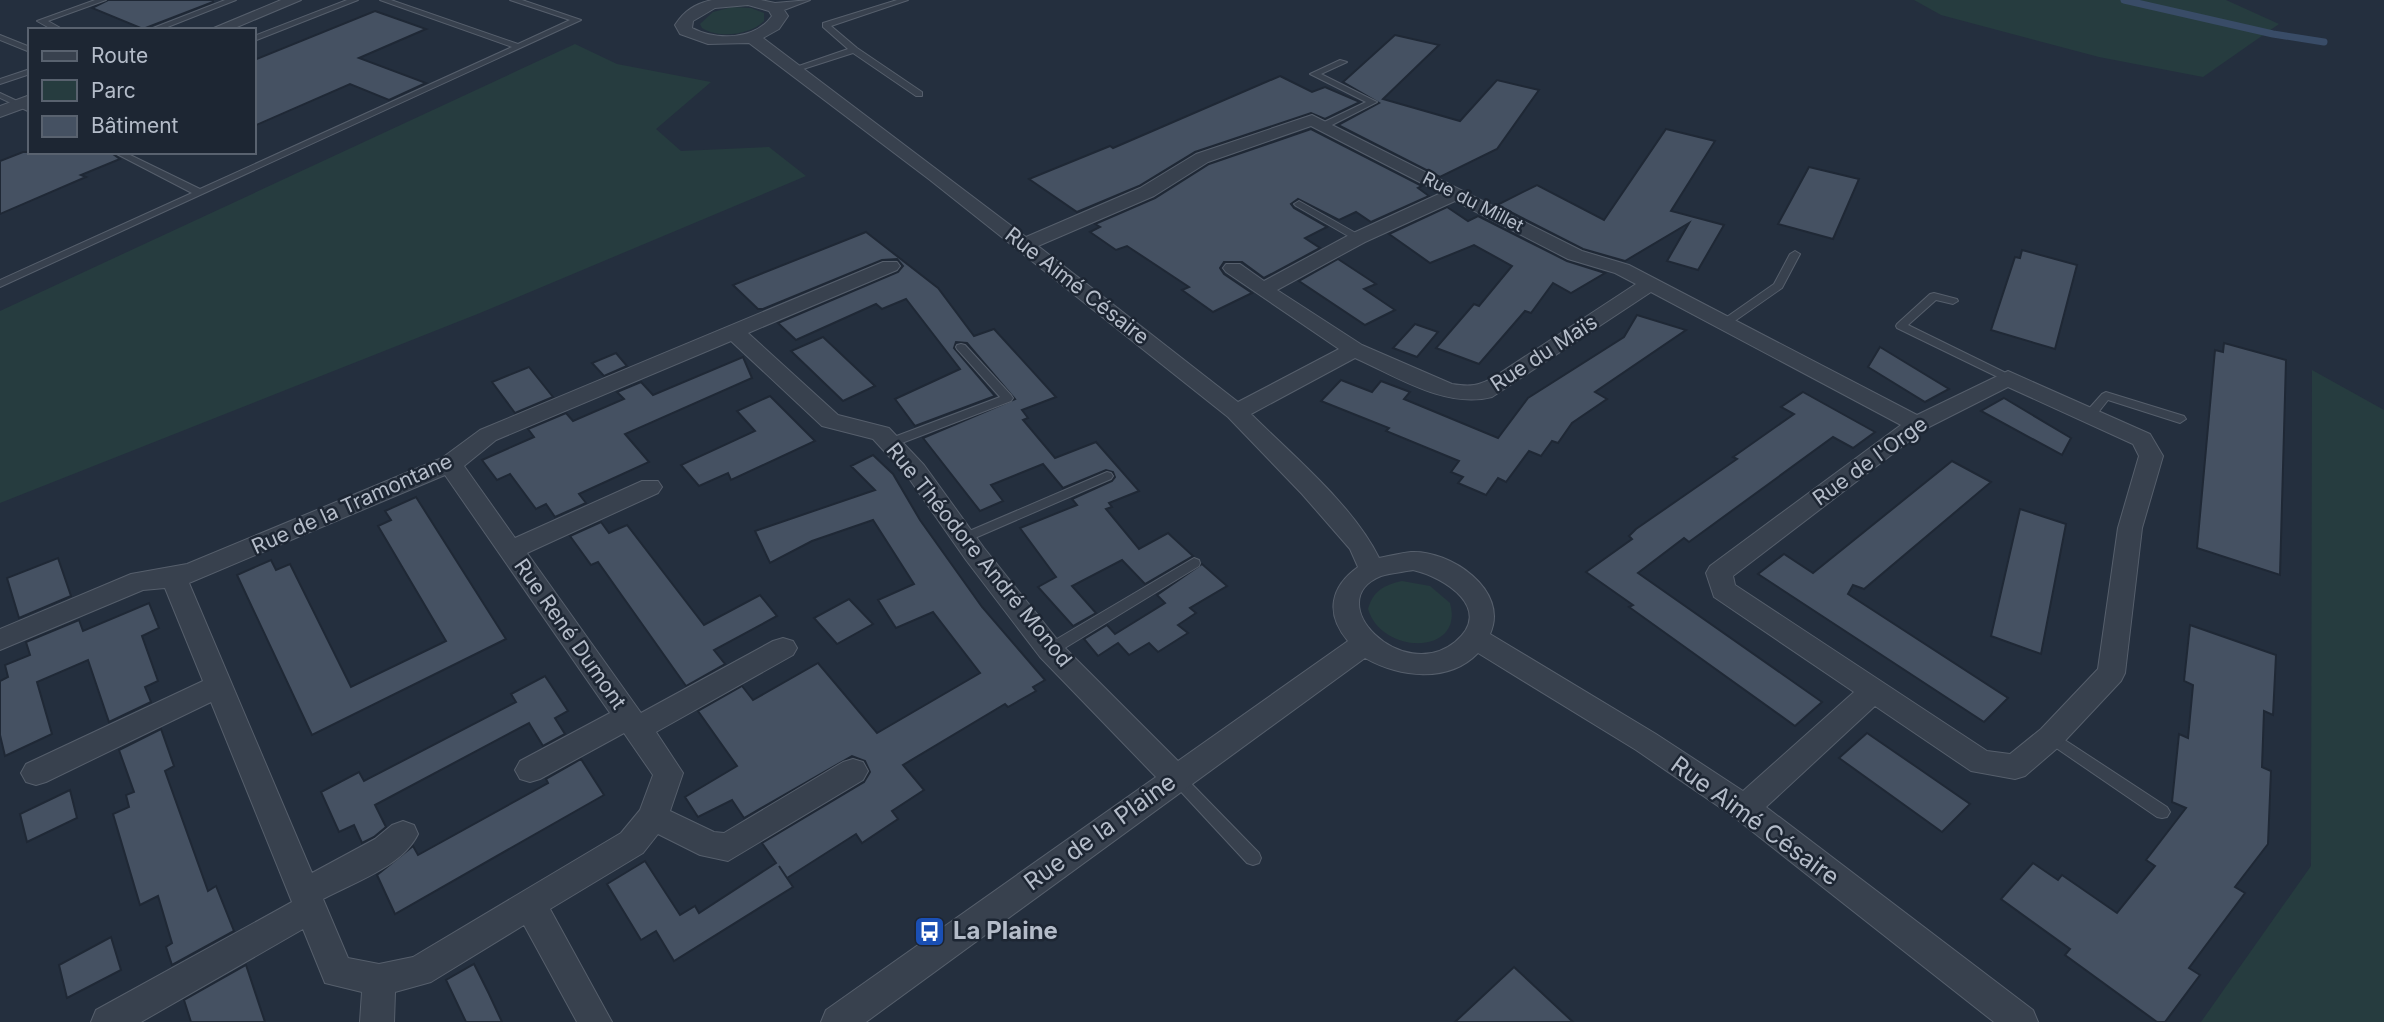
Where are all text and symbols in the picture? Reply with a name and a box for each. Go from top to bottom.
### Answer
legend [28,28,256,154]
text: Route [91,43,148,68]
text: Parc [91,78,136,103]
text: Bâtiment [91,113,179,138]
street label: Rue du Millet [1419,167,1527,236]
street label: Rue Aimé Césaire [1000,222,1154,350]
street label: Rue du Maïs [1486,309,1602,396]
street label: Rue de l'Orge [1808,411,1932,510]
street label: Rue Théodore André Monod [881,438,1078,672]
street label: Rue de la Tramontane [248,448,456,559]
street label: Rue René Dumont [509,554,632,714]
street label: Rue Aimé Césaire [1666,750,1845,891]
street label: Rue de la Plaine [1018,767,1181,896]
bus stop icon: La Plaine [913,914,947,948]
place label: La Plaine [953,916,1058,945]

